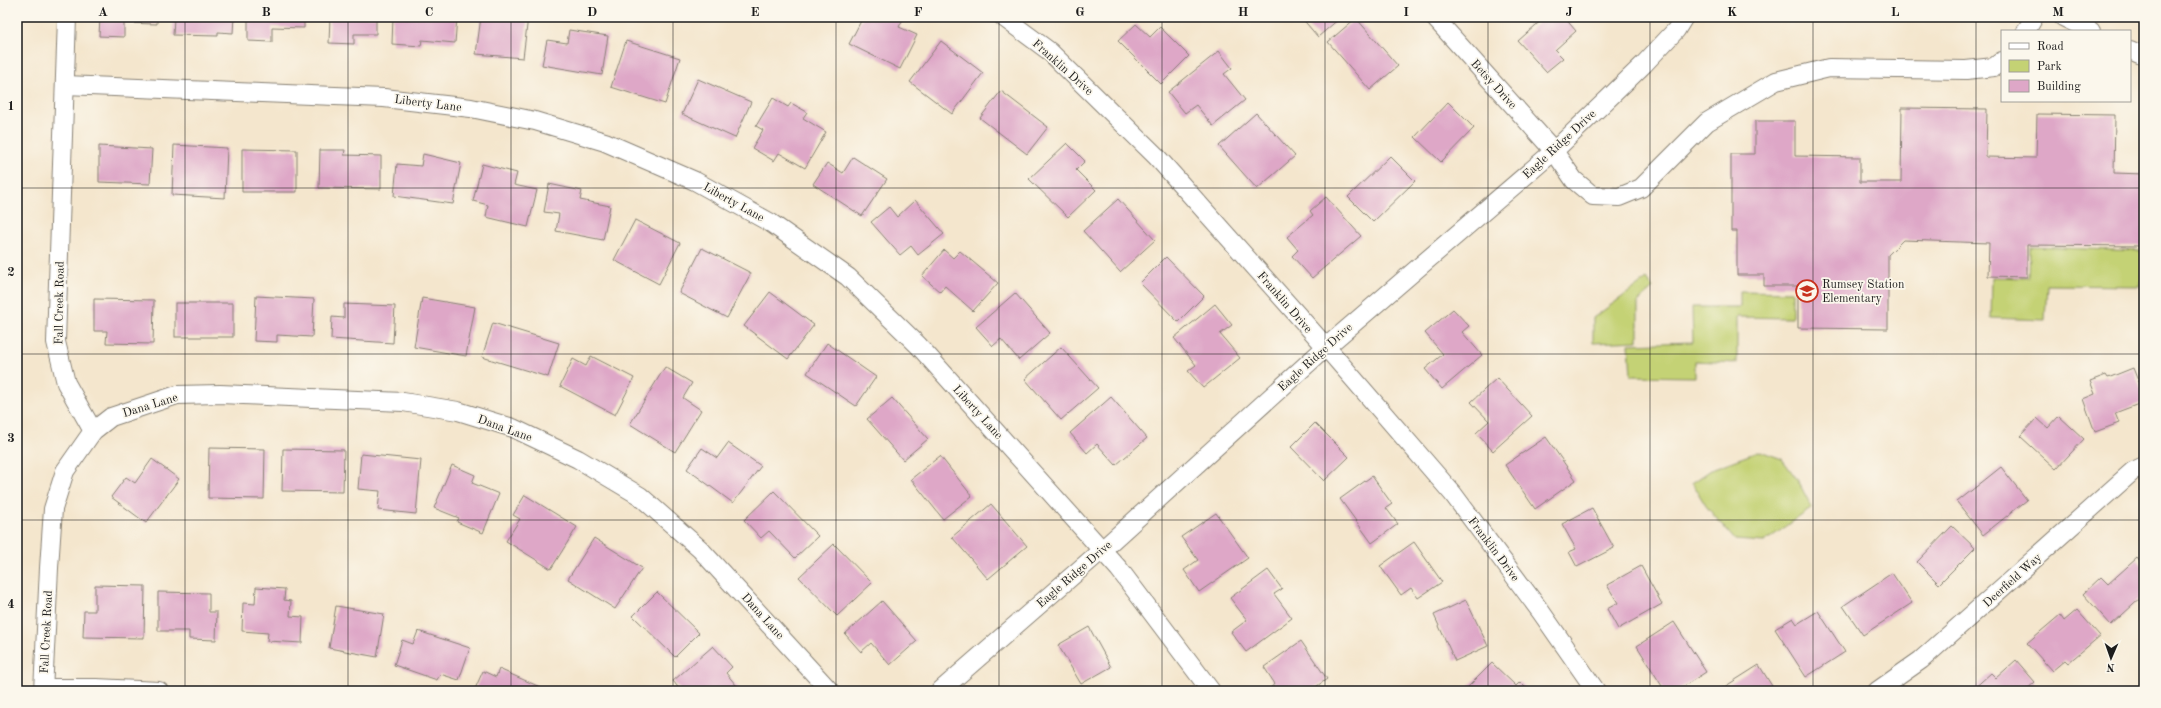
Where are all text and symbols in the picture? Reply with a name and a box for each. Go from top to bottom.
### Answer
text: A [98,6,108,19]
text: B [261,6,271,19]
text: C [425,6,433,19]
text: D [587,6,597,19]
text: E [751,6,760,19]
text: F [914,6,923,19]
text: G [1075,6,1085,19]
text: H [1238,6,1249,19]
text: I [1403,6,1409,19]
text: J [1565,6,1573,19]
text: K [1727,6,1737,19]
text: L [1891,6,1900,19]
text: M [2052,6,2064,19]
legend [2001,30,2131,102]
street label: Franklin Drive [1030,38,1095,98]
text: Road [2037,41,2064,53]
street label: Betsy Drive [1468,58,1519,112]
text: Park [2037,61,2062,73]
text: Building [2037,81,2081,93]
street label: Liberty Lane [394,94,463,114]
text: 1 [7,100,15,113]
street label: Eagle Ridge Drive [1521,108,1599,182]
street label: Liberty Lane [701,181,766,225]
street label: Fall Creek Road [53,261,67,345]
text: 2 [7,266,15,279]
street label: Franklin Drive [1255,270,1314,336]
school or university icon: Rumsey Station Elementary [1794,278,1820,304]
place label: Rumsey Station Elementary [1822,279,1905,305]
street label: Eagle Ridge Drive [1276,321,1355,394]
street label: Liberty Lane [950,383,1005,442]
street label: Dana Lane [121,392,180,420]
street label: Dana Lane [476,414,534,444]
text: 3 [7,432,15,445]
street label: Franklin Drive [1465,515,1521,584]
street label: Eagle Ridge Drive [1035,539,1115,610]
street label: Deerfield Way [1981,551,2045,610]
street label: Fall Creek Road [39,590,55,674]
street label: Dana Lane [739,591,786,642]
text: 4 [7,598,15,611]
north arrow [2091,638,2131,678]
text: N [2106,661,2115,672]

